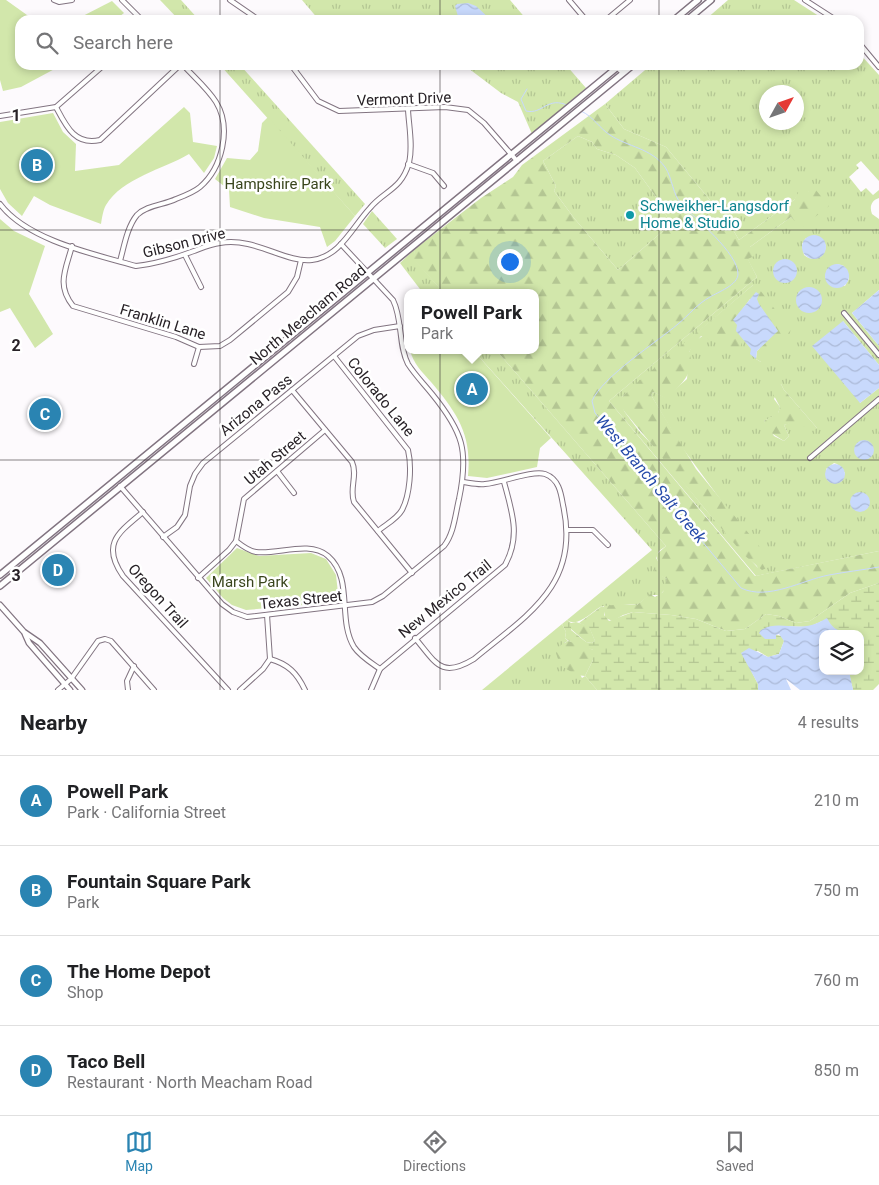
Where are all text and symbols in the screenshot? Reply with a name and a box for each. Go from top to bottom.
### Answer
search box [15,15,864,70]
icon: search [33,29,61,57]
text: Search here [73,31,173,54]
north arrow [759,85,804,130]
street label: Vermont Drive [356,88,452,110]
text: 1 [11,106,21,125]
pin: B [21,146,53,184]
park label: Hampshire Park [225,175,332,193]
place label: Schweikher-Langsdorf Home & Studio [640,197,790,232]
marker: Schweikher-Langsdorf Home & Studio [624,209,636,221]
street label: Gibson Drive [141,224,227,262]
your location [497,249,523,275]
street label: North Meacham Road [246,261,370,369]
popup [404,289,539,354]
street label: Franklin Lane [118,300,208,344]
text: Powell Park [421,301,522,324]
text: Park [421,324,453,343]
text: 2 [11,336,21,355]
street label: Colorado Lane [344,354,418,440]
street label: Arizona Pass [216,370,296,440]
pin: A [456,370,488,408]
pin: C [29,395,61,433]
water label: West Branch Salt Creek [592,411,711,548]
street label: Utah Street [241,427,309,489]
pin: D [42,551,74,589]
street label: New Mexico Trail [395,556,495,642]
street label: Oregon Trail [124,560,192,632]
text: 3 [11,566,21,585]
park label: Marsh Park [212,573,289,591]
street label: Texas Street [259,587,343,613]
map controls [819,630,864,675]
button: layers [819,630,864,675]
text: Nearby [20,711,87,735]
text: 4 results [798,713,859,732]
text: Powell Park [67,780,168,803]
text: A [31,791,41,810]
text: 210 m [814,791,859,810]
text: Park · California Street [67,803,226,822]
text: Fountain Square Park [67,870,251,893]
text: B [31,881,41,900]
text: 750 m [814,881,859,900]
text: Park [67,893,99,912]
text: The Home Depot [67,960,210,983]
text: C [31,971,41,990]
text: 760 m [814,971,859,990]
text: Shop [67,983,103,1002]
text: Taco Bell [67,1050,145,1073]
text: D [31,1061,41,1080]
text: 850 m [814,1061,859,1080]
text: Restaurant · North Meacham Road [67,1073,312,1092]
tab: Map [125,1128,153,1174]
tab: Directions [403,1128,466,1174]
tab: Saved [716,1128,754,1174]

